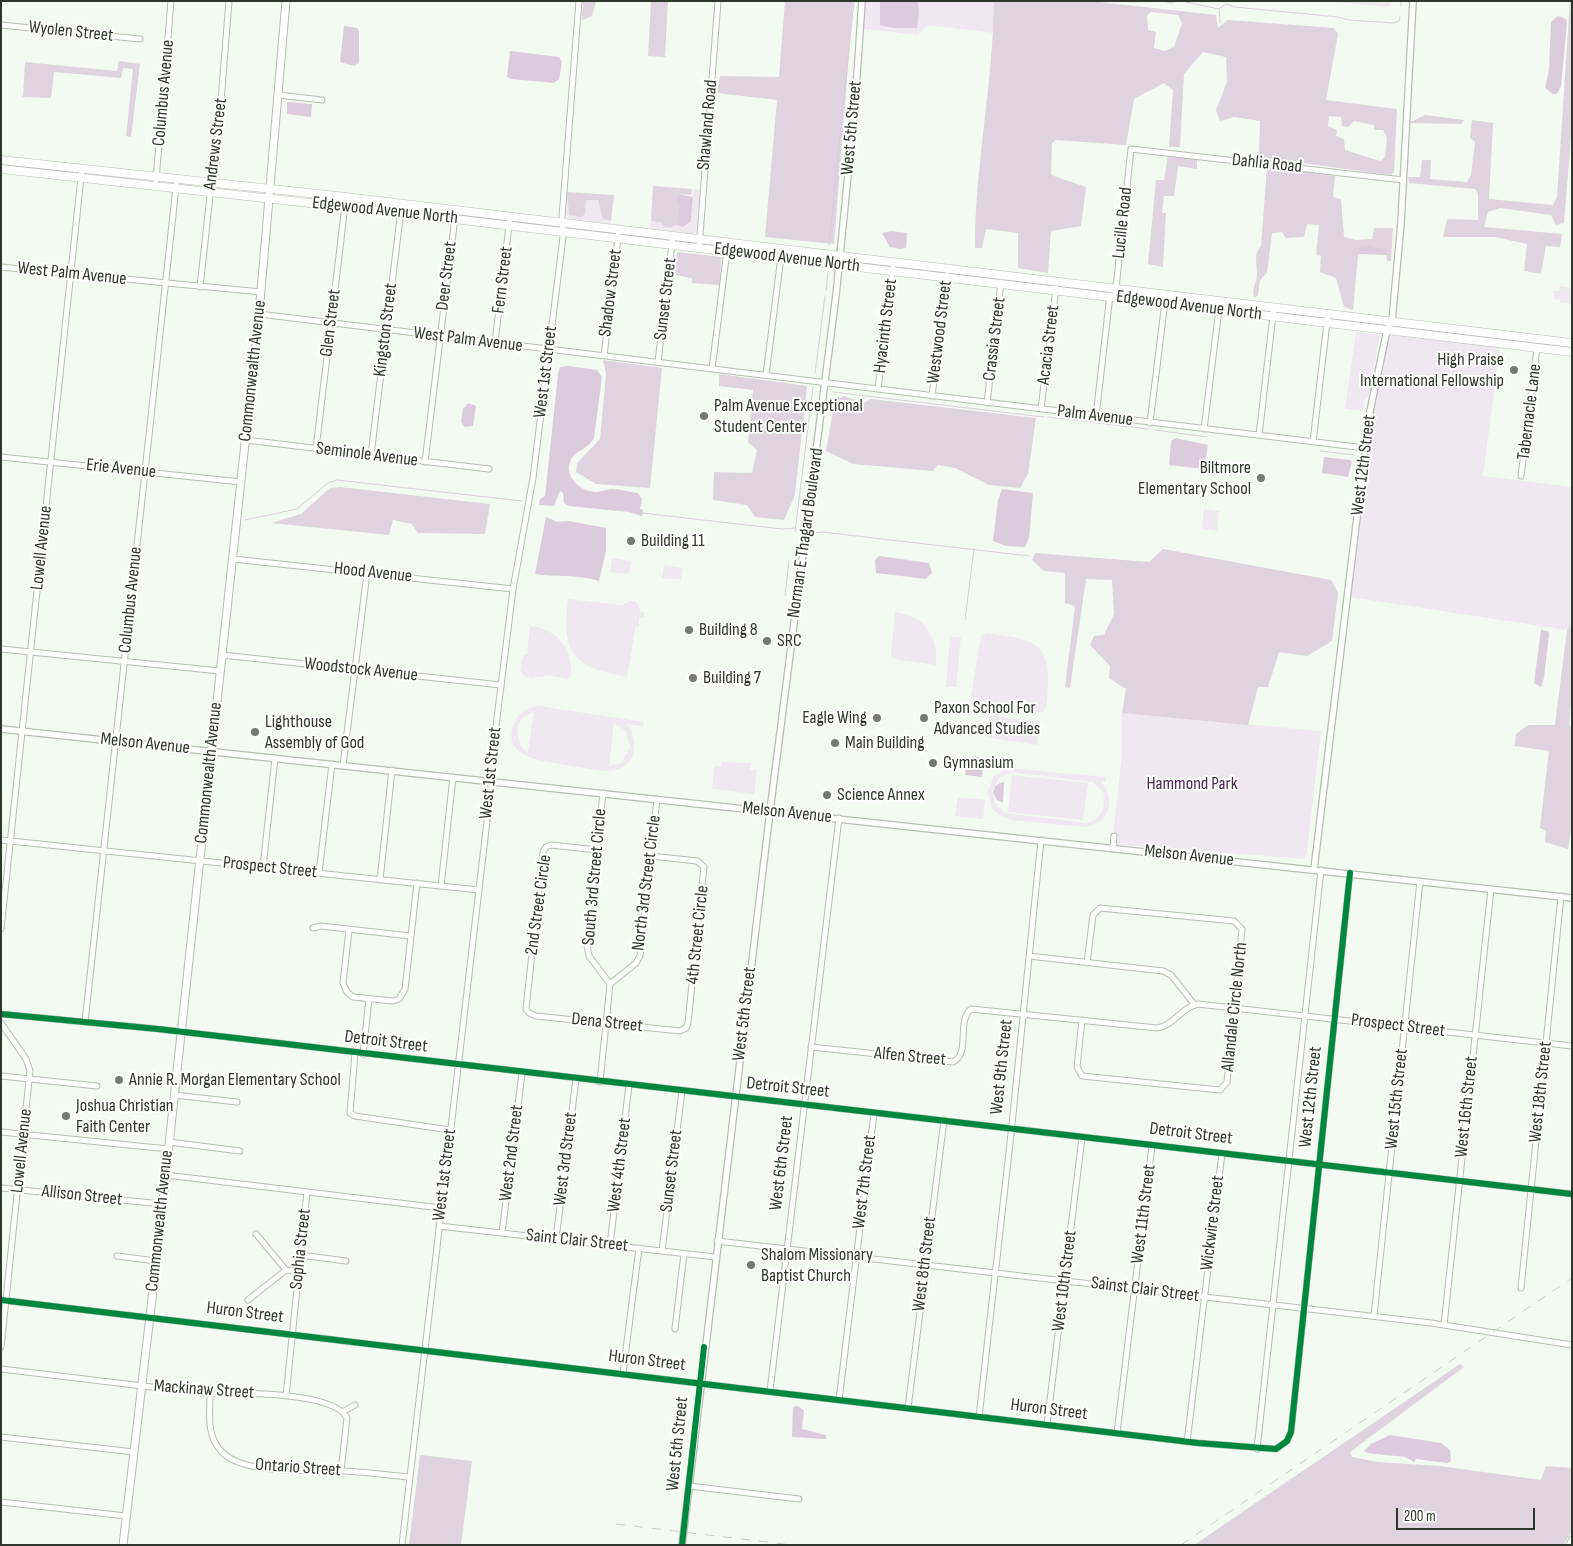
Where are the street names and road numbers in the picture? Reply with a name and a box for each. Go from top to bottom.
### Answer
street label: Wyolen Street [28,17,114,47]
street label: Columbus Avenue [149,39,179,147]
street label: Shawland Road [693,79,723,171]
street label: West 5th Street [837,80,867,176]
street label: Andrews Street [200,97,232,191]
street label: Dahlia Road [1231,150,1303,178]
street label: Lucille Road [1109,186,1137,260]
street label: Edgewood Avenue North [311,193,459,229]
street label: Edgewood Avenue North [713,238,861,278]
street label: Deer Street [432,240,462,312]
street label: Fern Street [488,245,518,315]
street label: Shadow Street [595,248,627,338]
street label: Sunset Street [650,257,682,341]
street label: West Palm Avenue [16,258,128,290]
street label: Hyacinth Street [869,277,903,375]
street label: Westwood Street [923,279,957,385]
street label: Kingston Street [370,282,402,378]
street label: Edgewood Avenue North [1115,286,1263,326]
street label: Glen Street [316,288,346,358]
street label: Crassia Street [979,296,1011,382]
street label: Commonwealth Avenue [235,299,271,443]
street label: Acacia Street [1033,304,1065,386]
street label: West Palm Avenue [412,323,524,357]
street label: West 1st Street [530,325,562,419]
street label: Tabernacle Lane [1513,363,1547,461]
street label: Palm Avenue [1056,401,1134,431]
street label: West 12th Street [1347,413,1381,517]
street label: Seminole Avenue [315,438,419,472]
street label: Norman E Thagard Boulevard [783,447,829,619]
street label: Erie Avenue [85,455,157,483]
street label: Lowell Avenue [27,505,57,591]
street label: Columbus Avenue [115,546,147,654]
street label: Hood Avenue [333,558,413,588]
street label: Woodstock Avenue [303,653,419,687]
street label: Commonwealth Avenue [191,701,227,845]
street label: West 1st Street [475,726,507,820]
street label: Melson Avenue [99,729,191,759]
street label: Melson Avenue [741,798,833,828]
street label: South 3rd Street Circle [578,808,612,946]
street label: North 3rd Street Circle [628,814,666,952]
street label: Melson Avenue [1143,841,1235,871]
street label: Prospect Street [222,852,318,884]
street label: 2nd Street Circle [521,853,557,957]
street label: 4th Street Circle [682,885,714,985]
street label: Allandale Circle North [1217,941,1253,1073]
street label: West 5th Street [729,966,761,1062]
street label: Dena Street [570,1009,644,1037]
street label: Prospect Street [1350,1010,1446,1042]
street label: West 9th Street [986,1018,1018,1116]
street label: Detroit Street [343,1026,429,1058]
street label: West 18th Street [1525,1040,1557,1144]
street label: Alfen Street [873,1043,947,1071]
street label: West 12th Street [1295,1045,1327,1149]
street label: West 15th Street [1381,1048,1413,1150]
street label: West 16th Street [1451,1055,1483,1159]
street label: Detroit Street [745,1073,831,1103]
street label: West 2nd Street [495,1104,529,1202]
street label: Lowell Avenue [7,1108,37,1194]
street label: West 3rd Street [550,1111,582,1207]
street label: West 6th Street [765,1114,799,1212]
street label: West 4th Street [603,1117,637,1213]
street label: Detroit Street [1148,1118,1234,1150]
street label: West 1st Street [429,1128,461,1222]
street label: Sunset Street [656,1129,688,1213]
street label: West 7th Street [849,1134,881,1230]
street label: Commonwealth Avenue [142,1149,178,1293]
street label: West 11th Street [1127,1163,1161,1265]
street label: Wickwire Street [1196,1174,1230,1272]
street label: Allison Street [41,1181,123,1211]
street label: Sophia Street [286,1207,316,1291]
street label: West 8th Street [908,1215,942,1313]
street label: Saint Clair Street [525,1225,629,1257]
street label: West 10th Street [1048,1229,1082,1333]
street label: Sainst Clair Street [1090,1273,1200,1307]
street label: Huron Street [205,1298,285,1328]
street label: Huron Street [607,1346,687,1376]
street label: Mackinaw Street [153,1376,255,1404]
street label: Huron Street [1009,1395,1089,1425]
street label: West 5th Street [662,1396,694,1492]
street label: Ontario Street [254,1454,342,1482]

